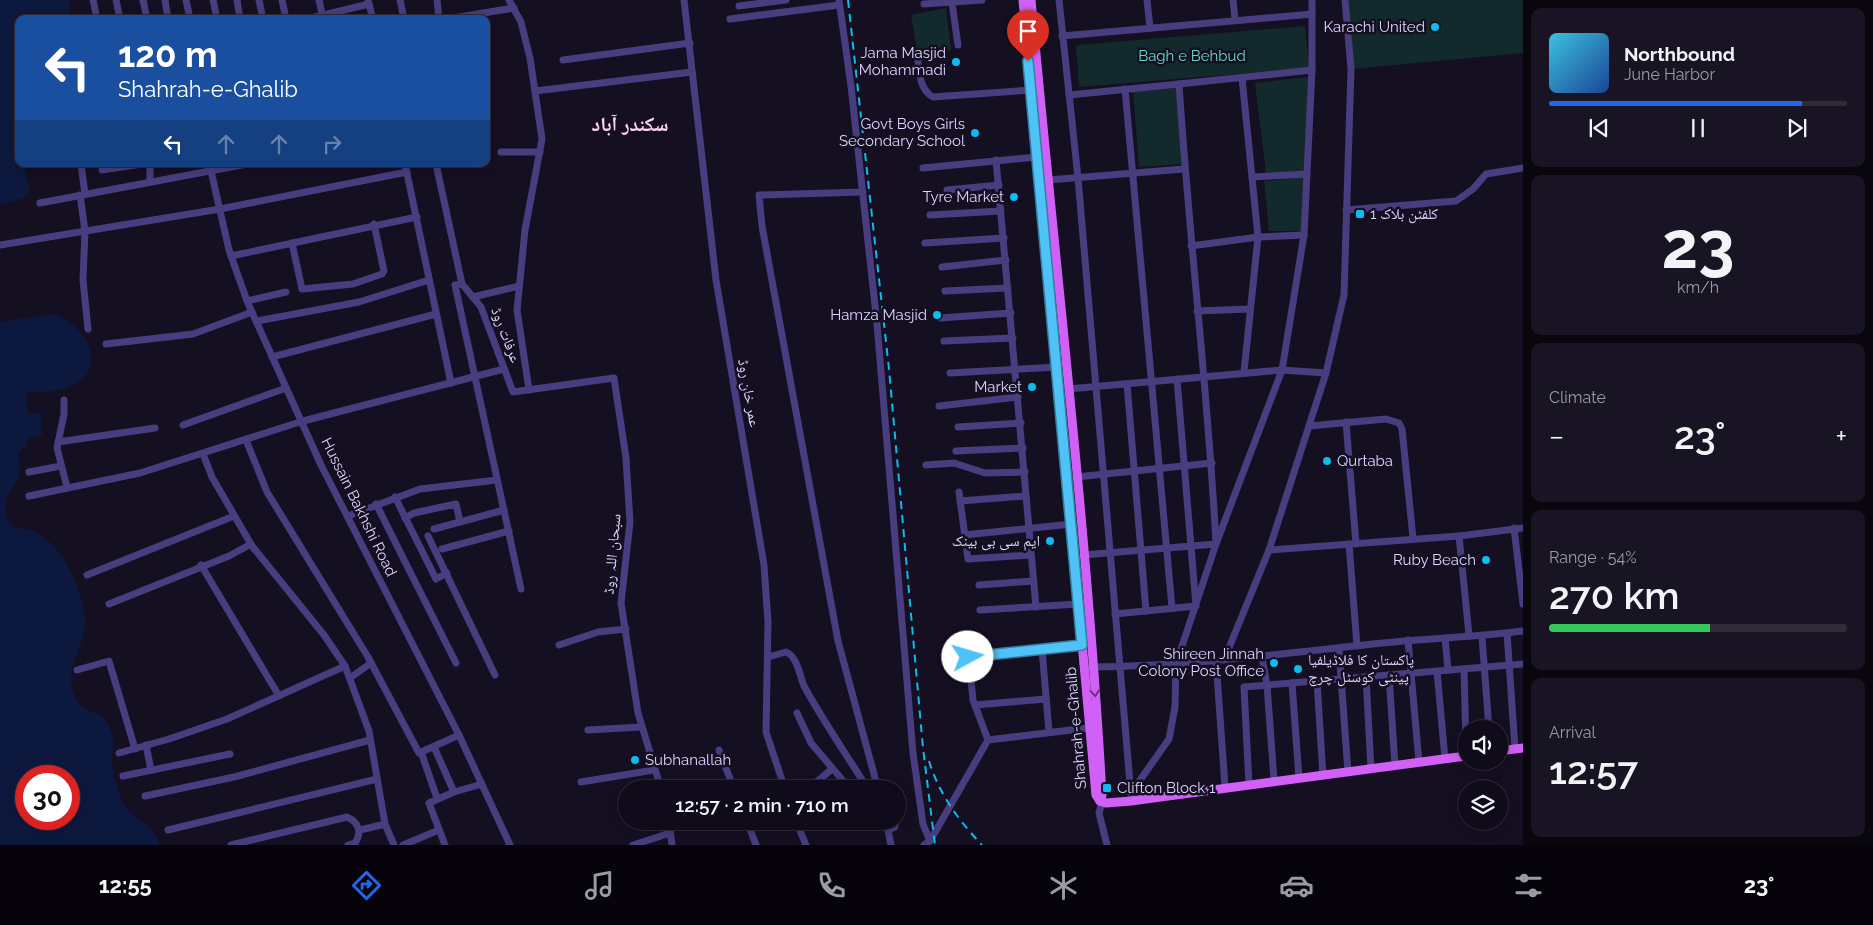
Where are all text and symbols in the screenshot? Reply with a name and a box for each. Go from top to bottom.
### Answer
pin [1007,10,1049,61]
icon: arrive [1014,17,1042,45]
place label: Karachi United [1323,18,1425,36]
marker: Karachi United [1429,21,1441,33]
text: 120 m [118,34,218,75]
icon: left [35,35,100,100]
text: Northbound [1624,43,1735,65]
place label: Jama Masjid Mohammadi [859,44,946,79]
park label: Bagh e Behbud [1138,47,1246,65]
marker: Jama Masjid Mohammadi [950,56,962,68]
text: June Harbor [1624,65,1715,84]
text: Shahrah-e-Ghalib [118,76,298,102]
district label: سکندر آباد [592,112,668,136]
icon: previous [1585,114,1613,142]
icon: pause [1684,114,1712,142]
icon: next [1783,114,1811,142]
place label: Govt Boys Girls Secondary School [839,115,966,150]
marker: Govt Boys Girls Secondary School [969,127,981,139]
icon: left [159,130,187,158]
icon: ahead [212,130,240,158]
icon: ahead [265,130,293,158]
icon: right [318,130,346,158]
place label: Tyre Market [922,188,1004,206]
marker: Tyre Market [1008,191,1020,203]
place label: کلفٹن بلاک 1 [1370,205,1438,224]
text: 23 [1662,207,1734,283]
marker: کلفٹن بلاک 1 [1354,208,1366,220]
text: km/h [1677,278,1719,297]
street label: عرفات روڈ [487,305,525,366]
place label: Hamza Masjid [830,306,927,324]
marker: Hamza Masjid [931,309,943,321]
street label: عمر خان روڈ [733,358,764,429]
place label: Market [974,378,1022,396]
marker: Market [1026,381,1038,393]
text: Climate [1549,388,1606,407]
text: 23° [1674,413,1726,458]
text: − [1549,420,1564,453]
text: + [1835,420,1847,453]
street label: Hussain Bakhshi Road [318,435,400,579]
place label: Qurtaba [1337,452,1393,470]
marker: Qurtaba [1321,455,1333,467]
street label: سبحان اللہ روڈ [600,513,625,595]
place label: ایم سی بی بینک [952,532,1040,551]
marker: ایم سی بی بینک [1044,535,1056,547]
text: Range · 54% [1549,548,1637,567]
place label: Ruby Beach [1393,551,1476,569]
marker: Ruby Beach [1480,554,1492,566]
text: 270 km [1549,573,1679,618]
position arrow [941,630,993,682]
place label: Shireen Jinnah Colony Post Office [1138,645,1264,680]
place label: پاکستان کا فلاڈیلفیا پینٹی کوسٹل چرچ [1308,651,1414,687]
marker: Shireen Jinnah Colony Post Office [1268,657,1280,669]
marker: پاکستان کا فلاڈیلفیا پینٹی کوسٹل چرچ [1292,663,1304,675]
street label: Shahrah-e-Ghalib [1062,666,1090,790]
one-way arrow [1089,690,1100,698]
map controls [1458,720,1508,830]
button: sound [1458,720,1508,770]
text: Arrival [1549,723,1596,742]
text: 12:57 [1549,748,1638,793]
place label: Subhanallah [645,751,731,769]
marker: Subhanallah [629,754,641,766]
speed limit sign: 30 [15,765,80,830]
place label: Clifton Block 1 [1117,779,1216,797]
button: layers [1458,780,1508,830]
marker: Clifton Block 1 [1101,782,1113,794]
text: 12:57 · 2 min · 710 m [675,794,849,816]
icon: directions [349,868,384,903]
icon: music [582,868,617,903]
icon: phone [814,868,849,903]
icon: climate [1046,868,1081,903]
icon: car [1279,868,1314,903]
icon: filters [1511,868,1546,903]
text: 12:55 [99,872,152,898]
text: 23° [1744,872,1774,898]

